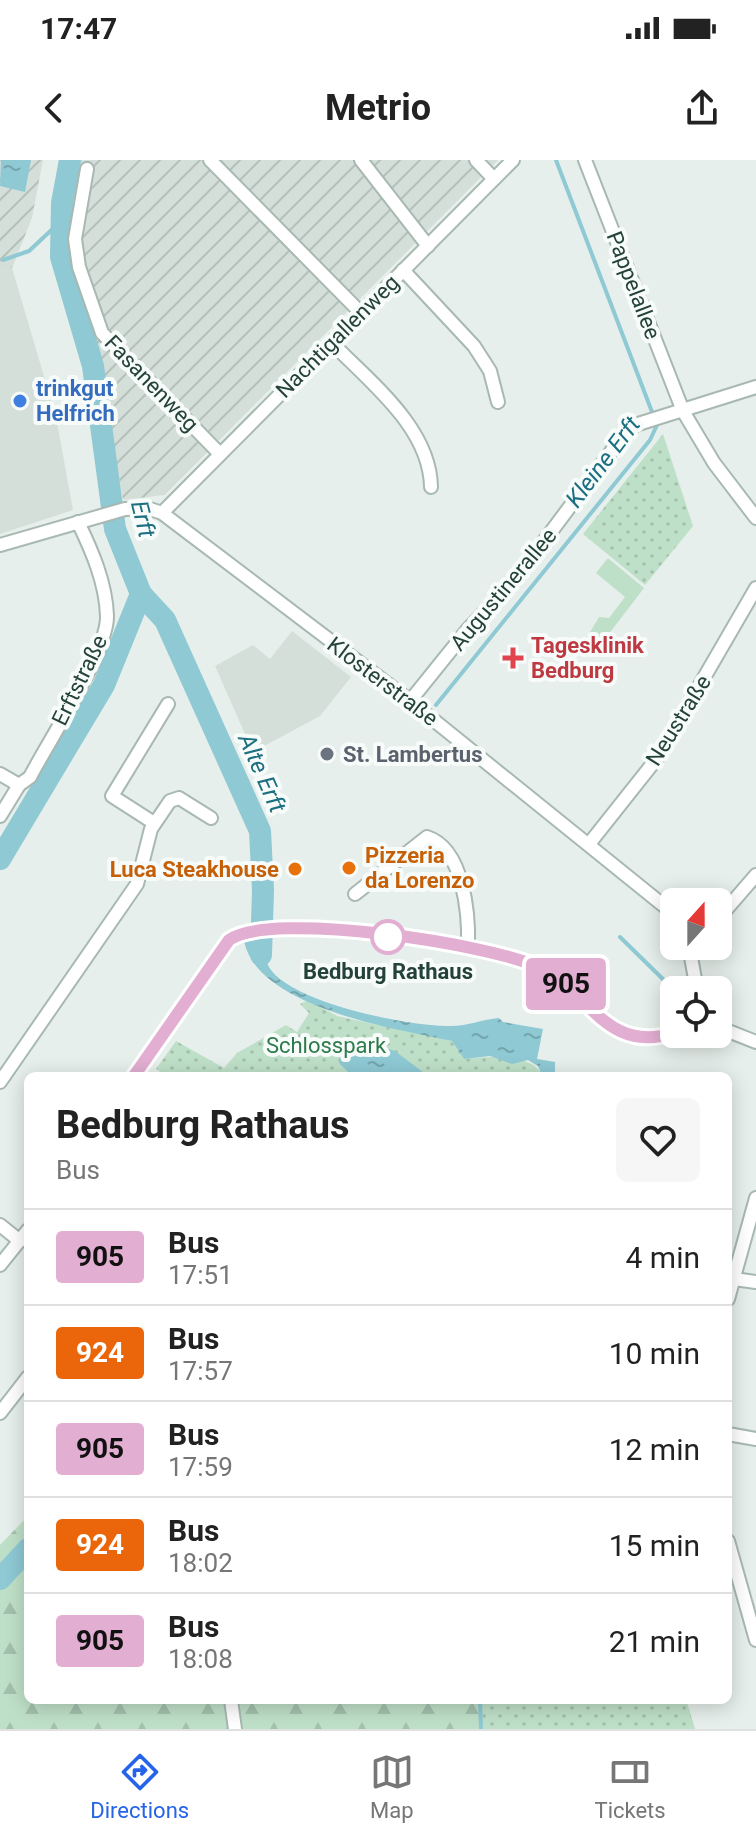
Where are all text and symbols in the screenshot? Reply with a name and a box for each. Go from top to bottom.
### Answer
text: 17:47 [40,11,117,46]
icon: back [32,86,76,130]
icon: share [680,86,724,130]
text: Metrio [325,87,431,129]
street label: Pappelallee [602,228,666,343]
street label: Nachtigallenweg [271,270,404,403]
street label: Fasanenweg [100,330,204,436]
place label: trinkgut Helfrich [36,376,115,426]
marker: trinkgut Helfrich [11,392,29,410]
water label: Kleine Erft [560,411,646,513]
water label: Erft [125,498,161,541]
street label: Augustinerallee [445,523,562,655]
street label: Erftstraße [47,631,112,729]
street label: Klosterstraße [323,632,443,731]
place label: Tagesklinik Bedburg [531,633,644,683]
marker: Tagesklinik Bedburg [502,647,524,669]
street label: Neustraße [641,670,716,770]
water label: Alte Erft [232,728,292,817]
place label: St. Lambertus [343,742,483,767]
marker: St. Lambertus [318,745,336,763]
place label: Pizzeria da Lorenzo [365,843,474,893]
place label: Luca Steakhouse [110,857,279,882]
marker: Pizzeria da Lorenzo [340,859,358,877]
marker: Luca Steakhouse [286,860,304,878]
north arrow [660,888,732,960]
map controls [660,888,732,1048]
marker: Bedburg Rathaus [371,920,405,954]
line badge: 905 [520,958,612,1010]
place label: Bedburg Rathaus [303,959,473,984]
text: 905 [542,967,590,1000]
button: locate [660,976,732,1048]
park label: Schlosspark [266,1033,387,1058]
button: heart [616,1098,700,1182]
text: Bedburg Rathaus [56,1103,350,1147]
text: Bus [56,1155,100,1185]
text: Bus [168,1225,219,1260]
text: 905 [76,1240,124,1273]
text: 4 min [626,1240,700,1275]
text: 17:51 [168,1260,233,1290]
text: Bus [168,1321,219,1356]
text: 924 [76,1336,124,1369]
text: 10 min [609,1336,700,1371]
text: 17:57 [168,1356,233,1386]
text: Bus [168,1417,219,1452]
text: 905 [76,1432,124,1465]
text: 12 min [609,1432,700,1467]
text: 17:59 [168,1452,233,1482]
text: Bus [168,1513,219,1548]
text: 924 [76,1528,124,1561]
text: 15 min [609,1528,700,1563]
text: 18:02 [168,1548,233,1578]
text: Bus [168,1609,219,1644]
text: 905 [76,1624,124,1657]
text: 21 min [609,1624,700,1659]
text: 18:08 [168,1644,233,1674]
tab: Directions [90,1750,189,1823]
tab: Map [370,1750,414,1823]
tab: Tickets [595,1750,666,1823]

